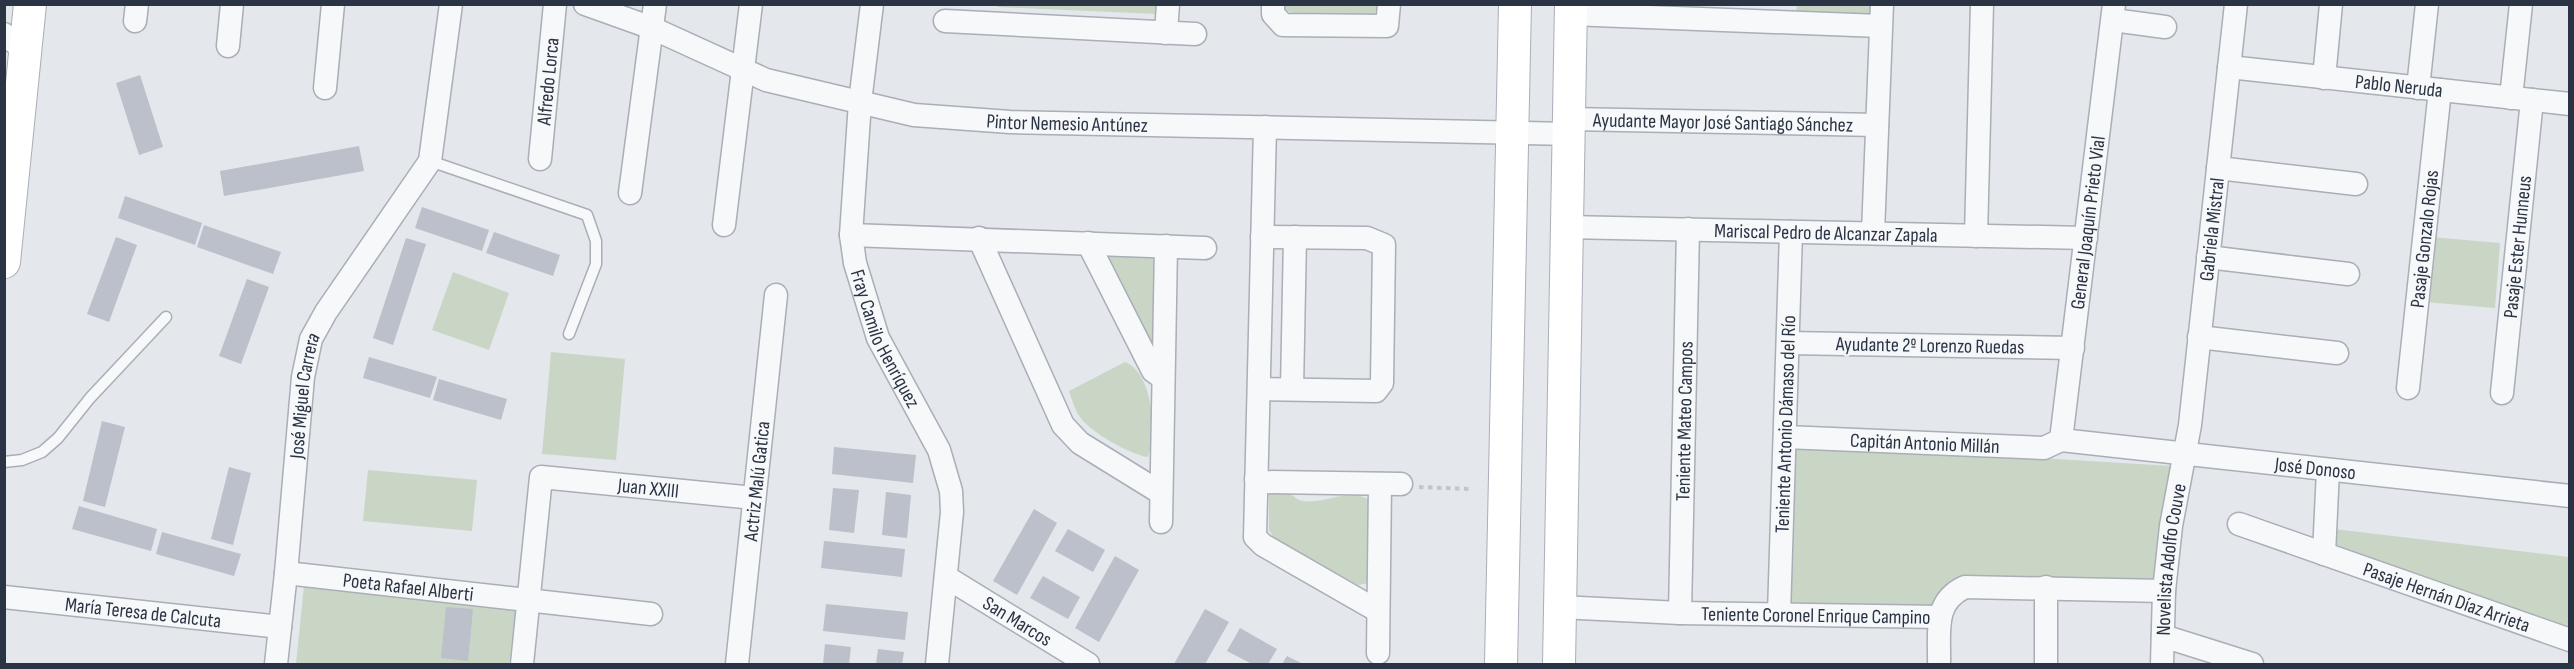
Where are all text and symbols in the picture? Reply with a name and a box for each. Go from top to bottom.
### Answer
street label: Alfredo Lorca [532,36,565,127]
street label: Pablo Neruda [2354,70,2444,103]
street label: Ayudante Mayor José Santiago Sánchez [1592,108,1853,138]
street label: Pintor Nemesio Antúnez [986,109,1148,138]
street label: General Joaquín Prieto Vial [2066,135,2111,311]
street label: Pasaje Gonzalo Rojas [2406,169,2444,309]
street label: Pasaje Ester Hunneus [2499,174,2537,319]
street label: Gabriela Mistral [2195,177,2230,282]
street label: Mariscal Pedro de Alcanzar Zapala [1714,219,1938,248]
street label: Fray Camilo Henríquez [845,267,925,412]
street label: Teniente Antonio Dámaso del Río [1771,315,1801,533]
street label: José Miguel Carrera [285,328,326,461]
street label: Ayudante 2º Lorenzo Ruedas [1835,332,2024,360]
street label: Teniente Mateo Campos [1671,341,1699,501]
street label: Actriz Malú Gatica [739,420,776,543]
street label: Capitán Antonio Millán [1850,429,2000,459]
street label: José Donoso [2273,453,2357,485]
street label: Juan XXIII [616,474,680,504]
street label: Novelista Adolfo Couve [2152,481,2192,636]
street label: Pasaje Hernán Díaz Arrieta [2360,557,2533,638]
street label: Poeta Rafael Alberti [342,568,475,607]
street label: San Marcos [978,592,1056,652]
street label: María Teresa de Calcuta [64,593,222,634]
street label: Teniente Coronel Enrique Campino [1701,602,1931,630]

